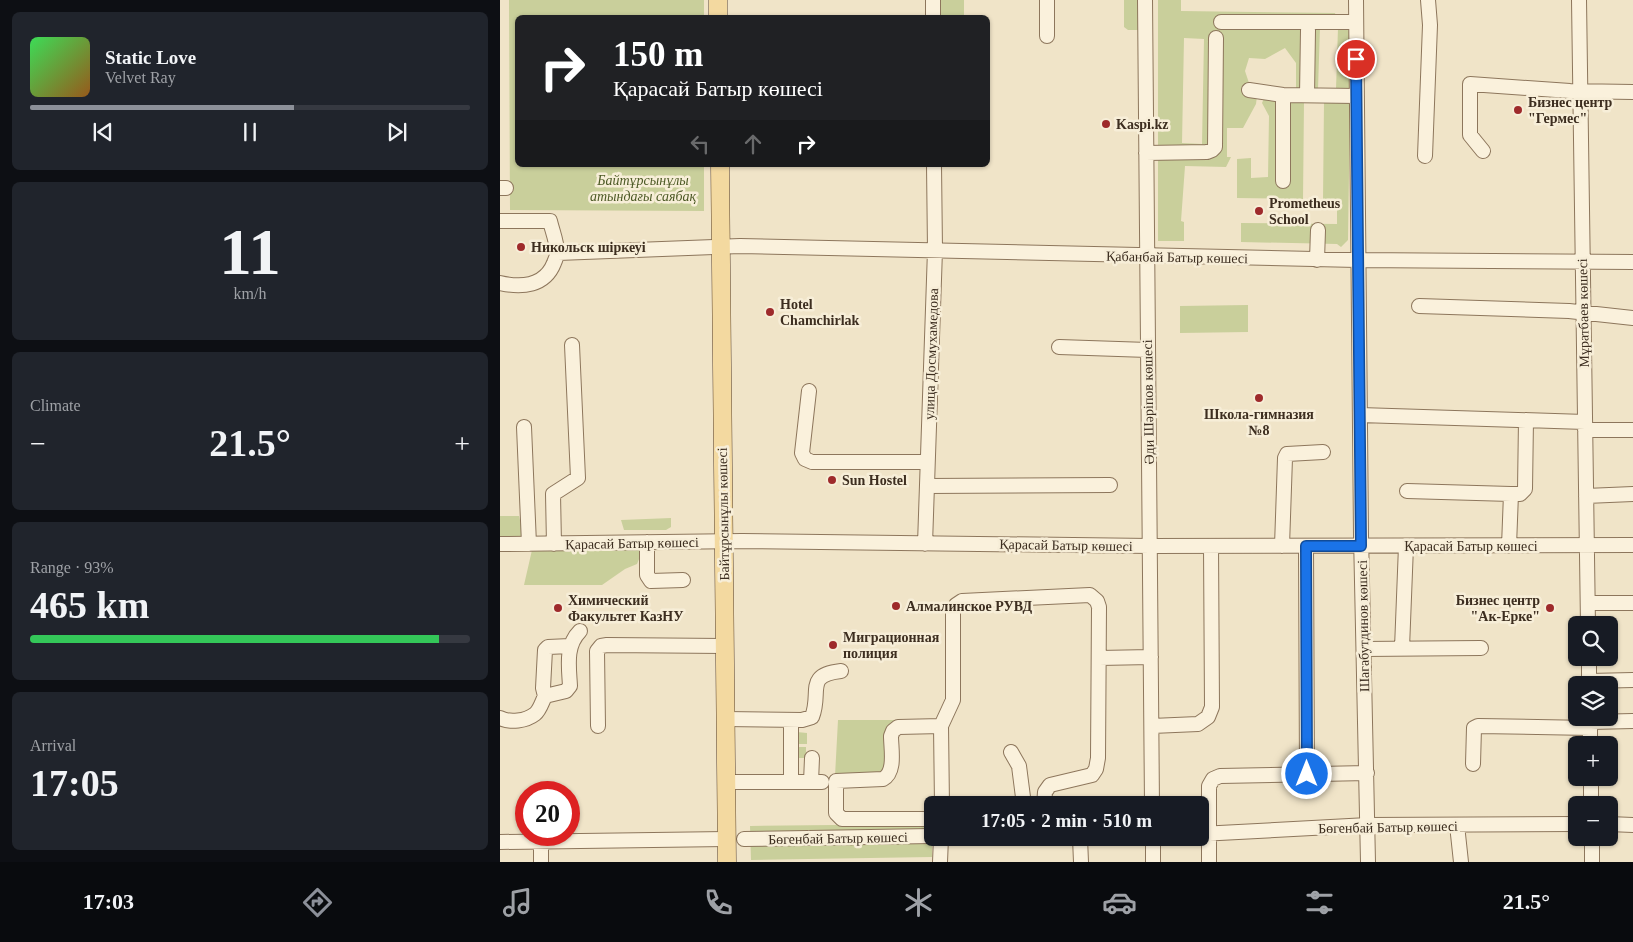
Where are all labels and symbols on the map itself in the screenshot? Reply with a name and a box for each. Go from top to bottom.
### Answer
pin [1335,38,1377,80]
place label: Бизнес центр "Гермес" [1528,95,1613,126]
marker: Бизнес центр "Гермес" [1512,104,1524,116]
place label: Kaspi.kz [1116,117,1169,132]
marker: Kaspi.kz [1100,118,1112,130]
park label: Байтұрсынұлы атындағы саябақ [590,173,696,204]
place label: Prometheus School [1269,196,1341,227]
marker: Prometheus School [1253,205,1265,217]
place label: Никольск шіркеуі [531,240,646,255]
marker: Никольск шіркеуі [515,241,527,253]
street label: Қабанбай Батыр көшесі [1106,249,1248,266]
street label: Мұратбаев көшесі [1575,258,1592,368]
street label: улица Досмухамедова [922,287,941,420]
place label: Hotel Chamchirlak [780,297,860,328]
marker: Hotel Chamchirlak [764,306,776,318]
street label: Әди Шәріпов көшесі [1140,339,1157,465]
marker: Школа-гимназия №8 [1253,392,1265,404]
place label: Школа-гимназия №8 [1204,407,1314,438]
street label: Байтұрсынұлы көшесі [715,447,732,581]
place label: Sun Hostel [842,473,907,488]
marker: Sun Hostel [826,474,838,486]
street label: Қарасай Батыр көшесі [565,535,699,552]
street label: Қарасай Батыр көшесі [999,537,1133,554]
street label: Қарасай Батыр көшесі [1404,539,1538,554]
street label: Шагабутдинов көшесі [1355,560,1372,692]
place label: Химический Факультет КазНУ [568,593,684,624]
place label: Бизнес центр "Ак-Ерке" [1456,593,1540,624]
place label: Алмалинское РУВД [906,599,1033,614]
marker: Алмалинское РУВД [890,600,902,612]
marker: Химический Факультет КазНУ [552,602,564,614]
marker: Бизнес центр "Ак-Ерке" [1544,602,1556,614]
place label: Миграционная полиция [843,630,940,661]
marker: Миграционная полиция [827,639,839,651]
position arrow [1280,747,1332,799]
speed limit sign: 20 [515,781,580,846]
street label: Бөгенбай Батыр көшесі [1318,819,1458,836]
street label: Бөгенбай Батыр көшесі [768,830,908,847]

